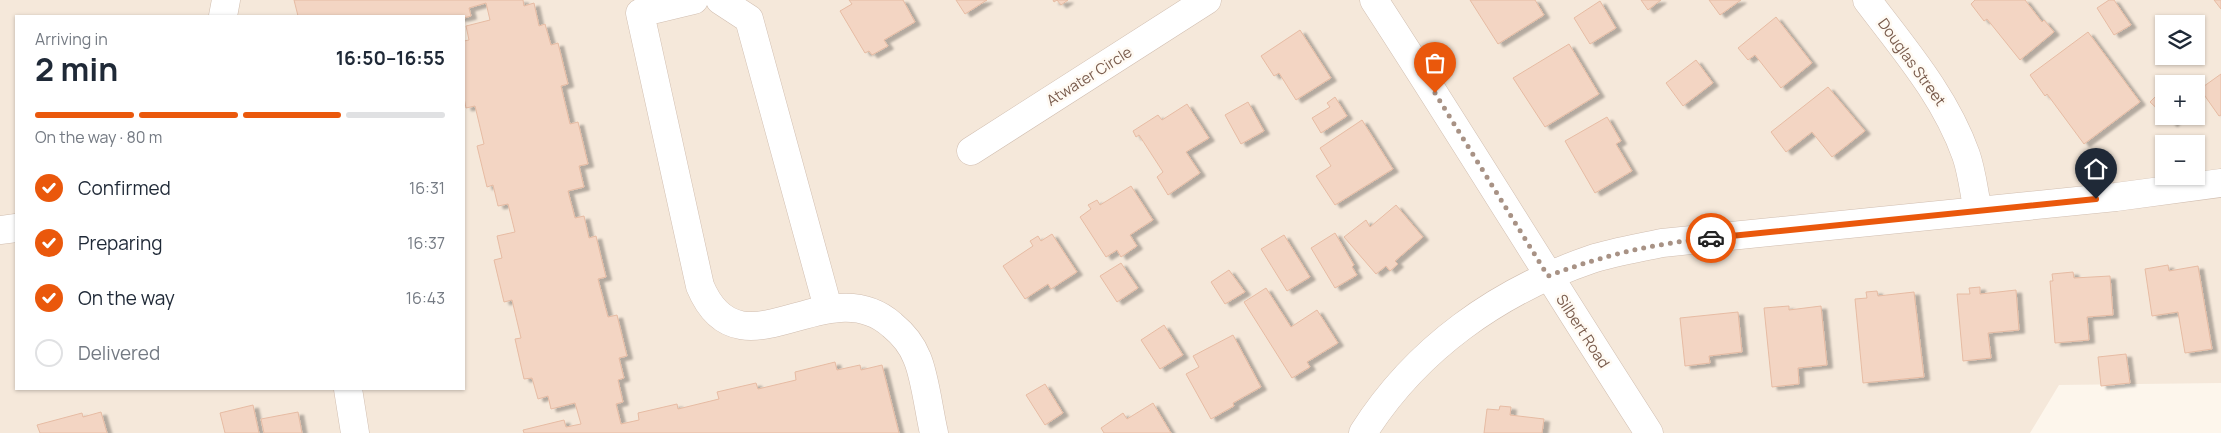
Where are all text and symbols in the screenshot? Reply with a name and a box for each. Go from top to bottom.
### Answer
street label: Douglas Street [1873,14,1951,110]
map controls [2155,15,2205,185]
button: layers [2155,15,2205,65]
text: Arriving in [35,28,108,50]
street label: Atwater Circle [1042,41,1136,111]
pin [1414,42,1456,93]
text: 16:50–16:55 [336,45,445,71]
text: 2 min [35,47,118,91]
icon: bag [1421,49,1449,77]
button: + [2155,75,2205,125]
text: On the way · 80 m [35,126,162,148]
button: − [2155,135,2205,185]
pin [2075,148,2117,199]
icon: home [2082,155,2110,183]
icon: check [35,174,63,202]
text: Confirmed [78,175,171,201]
text: 16:31 [409,177,445,199]
courier [1686,213,1736,263]
icon: car [1697,224,1725,252]
icon: check [35,229,63,257]
text: Preparing [78,230,163,256]
text: 16:37 [407,232,445,254]
icon: check [35,284,63,312]
text: On the way [78,285,175,311]
text: 16:43 [406,287,445,309]
street label: Silbert Road [1551,290,1615,372]
text: Delivered [78,340,160,366]

